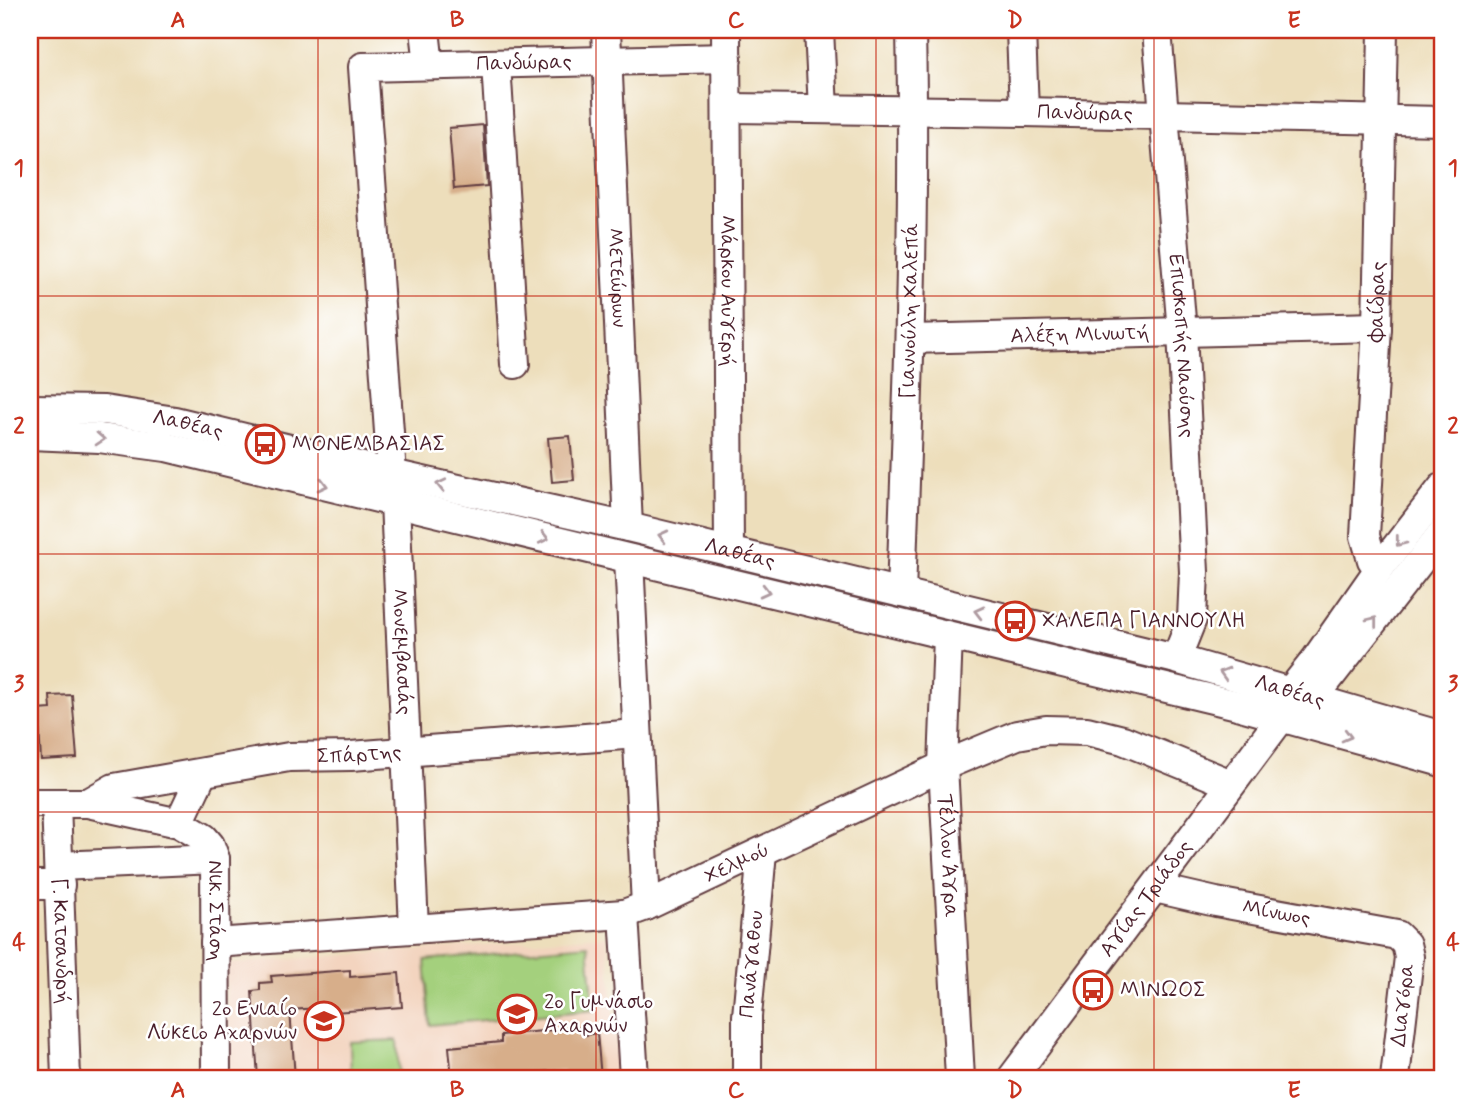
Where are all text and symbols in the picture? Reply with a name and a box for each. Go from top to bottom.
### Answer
text: A [170,6,186,36]
text: B [450,6,465,36]
text: C [728,6,745,36]
text: D [1007,6,1023,36]
text: E [1287,6,1301,36]
street label: Πανδώρας [476,48,572,78]
street label: Πανδώρας [1037,98,1133,128]
text: 1 [14,154,24,184]
text: 1 [1448,154,1458,184]
street label: Μάρκου Αυγερή [713,215,742,367]
street label: Γιαννούλη Χαλεπά [894,223,926,400]
street label: Μετεώρων [601,227,633,328]
street label: Επισκοπής Ναούσης [1162,253,1201,439]
street label: Φαίδρας [1362,261,1392,344]
street label: Αλέξη Μινωτή [1010,319,1150,350]
street label: Λαθέας [150,404,226,446]
text: 2 [13,412,25,442]
text: 2 [1447,412,1459,442]
bus stop icon: ΜΟΝΕΜΒΑΣΙΑΣ [244,423,286,465]
place label: ΜΟΝΕΜΒΑΣΙΑΣ [292,430,445,458]
one-way arrow [95,431,106,446]
one-way arrow [317,477,329,491]
one-way arrow [435,479,447,494]
one-way arrow [538,530,550,544]
one-way arrow [657,530,669,544]
street label: Λαθέας [701,532,778,576]
one-way arrow [1396,534,1409,546]
one-way arrow [759,583,771,598]
street label: Μονεμβασιάς [385,588,418,715]
bus stop icon: ΧΑΛΕΠΑ ΓΙΑΝΝΟΥΛΗ [994,600,1036,642]
one-way arrow [973,606,985,620]
place label: ΧΑΛΕΠΑ ΓΙΑΝΝΟΥΛΗ [1042,607,1245,635]
one-way arrow [1365,616,1377,629]
one-way arrow [1218,667,1230,681]
street label: Λαθέας [1251,668,1328,715]
text: 3 [14,670,25,700]
text: 3 [1448,670,1459,700]
one-way arrow [1341,728,1353,742]
street label: Σπάρτης [317,738,403,771]
street label: Τέλλου Άγρα [931,793,965,918]
street label: Αγίας Τριάδος [1093,834,1199,963]
street label: Χελμού [700,836,774,890]
street label: Νικ. Στάση [201,860,229,962]
street label: Γ. Κατσανδρή [45,877,77,1005]
street label: Μίνωος [1240,893,1313,933]
street label: Πανάγαθου [733,909,771,1019]
text: 4 [12,928,26,958]
text: 4 [1446,928,1460,958]
street label: Διαγόρα [1385,962,1421,1048]
bus stop icon: ΜΙΝΩΟΣ [1072,969,1114,1011]
place label: ΜΙΝΩΟΣ [1120,976,1206,1004]
place label: 2ο Γυμνάσιο Αχαρνών [544,988,653,1040]
school or university icon: 2ο Γυμνάσιο Αχαρνών [496,993,538,1035]
place label: 2ο Ενιαίο Λύκειο Αχαρνών [147,995,297,1047]
school or university icon: 2ο Ενιαίο Λύκειο Αχαρνών [303,1000,345,1042]
text: A [170,1076,186,1106]
text: B [450,1076,465,1106]
text: C [728,1076,745,1106]
text: D [1007,1076,1023,1106]
text: E [1287,1076,1301,1106]

